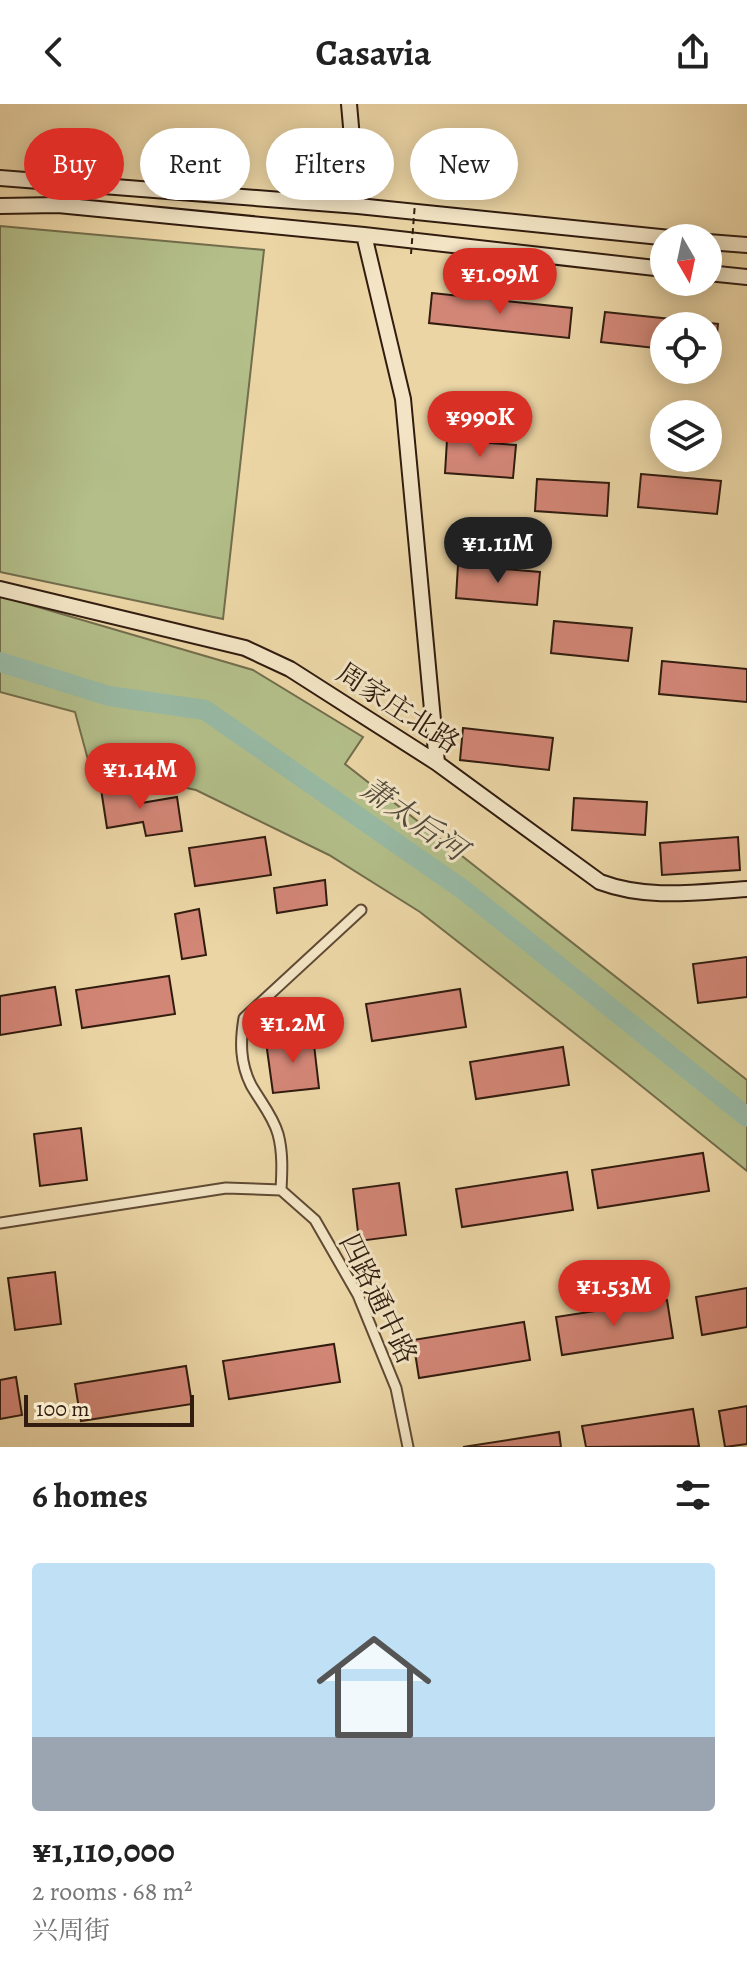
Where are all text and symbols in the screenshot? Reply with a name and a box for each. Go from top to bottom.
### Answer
text: Casavia [316,28,431,77]
icon: back [32,30,76,74]
icon: share [671,30,715,74]
chip: Buy [24,128,124,200]
chip: Rent [140,128,250,200]
chip: Filters [266,128,394,200]
chip: New [410,128,518,200]
north arrow [650,224,722,296]
map controls [650,224,722,472]
pin: ¥1.09M [435,248,565,316]
text: ¥1.09M [461,256,539,291]
button: locate [650,312,722,384]
pin: ¥990K [424,391,536,459]
text: ¥990K [445,399,515,434]
button: layers [650,400,722,472]
pin: ¥1.11M [433,517,563,585]
text: ¥1.11M [462,525,534,560]
street label: 周家庄北路 [329,654,467,762]
pin: ¥1.14M [75,743,205,811]
text: ¥1.14M [103,751,177,786]
water label: 萧太后河 [353,768,479,873]
pin: ¥1.2M [237,997,349,1065]
text: ¥1.2M [260,1005,326,1040]
street label: 四路通中路 [330,1228,426,1370]
pin: ¥1.53M [549,1260,679,1328]
text: ¥1.53M [576,1268,652,1303]
scale bar [24,1391,194,1427]
text: 100 m [36,1394,90,1424]
text: 6 homes [32,1472,148,1519]
icon: filters [671,1473,715,1517]
icon: home [302,1615,446,1759]
text: ¥1,110,000 [32,1827,175,1874]
text: 2 rooms · 68 m² [32,1874,193,1909]
text: 兴周街 [32,1913,110,1948]

